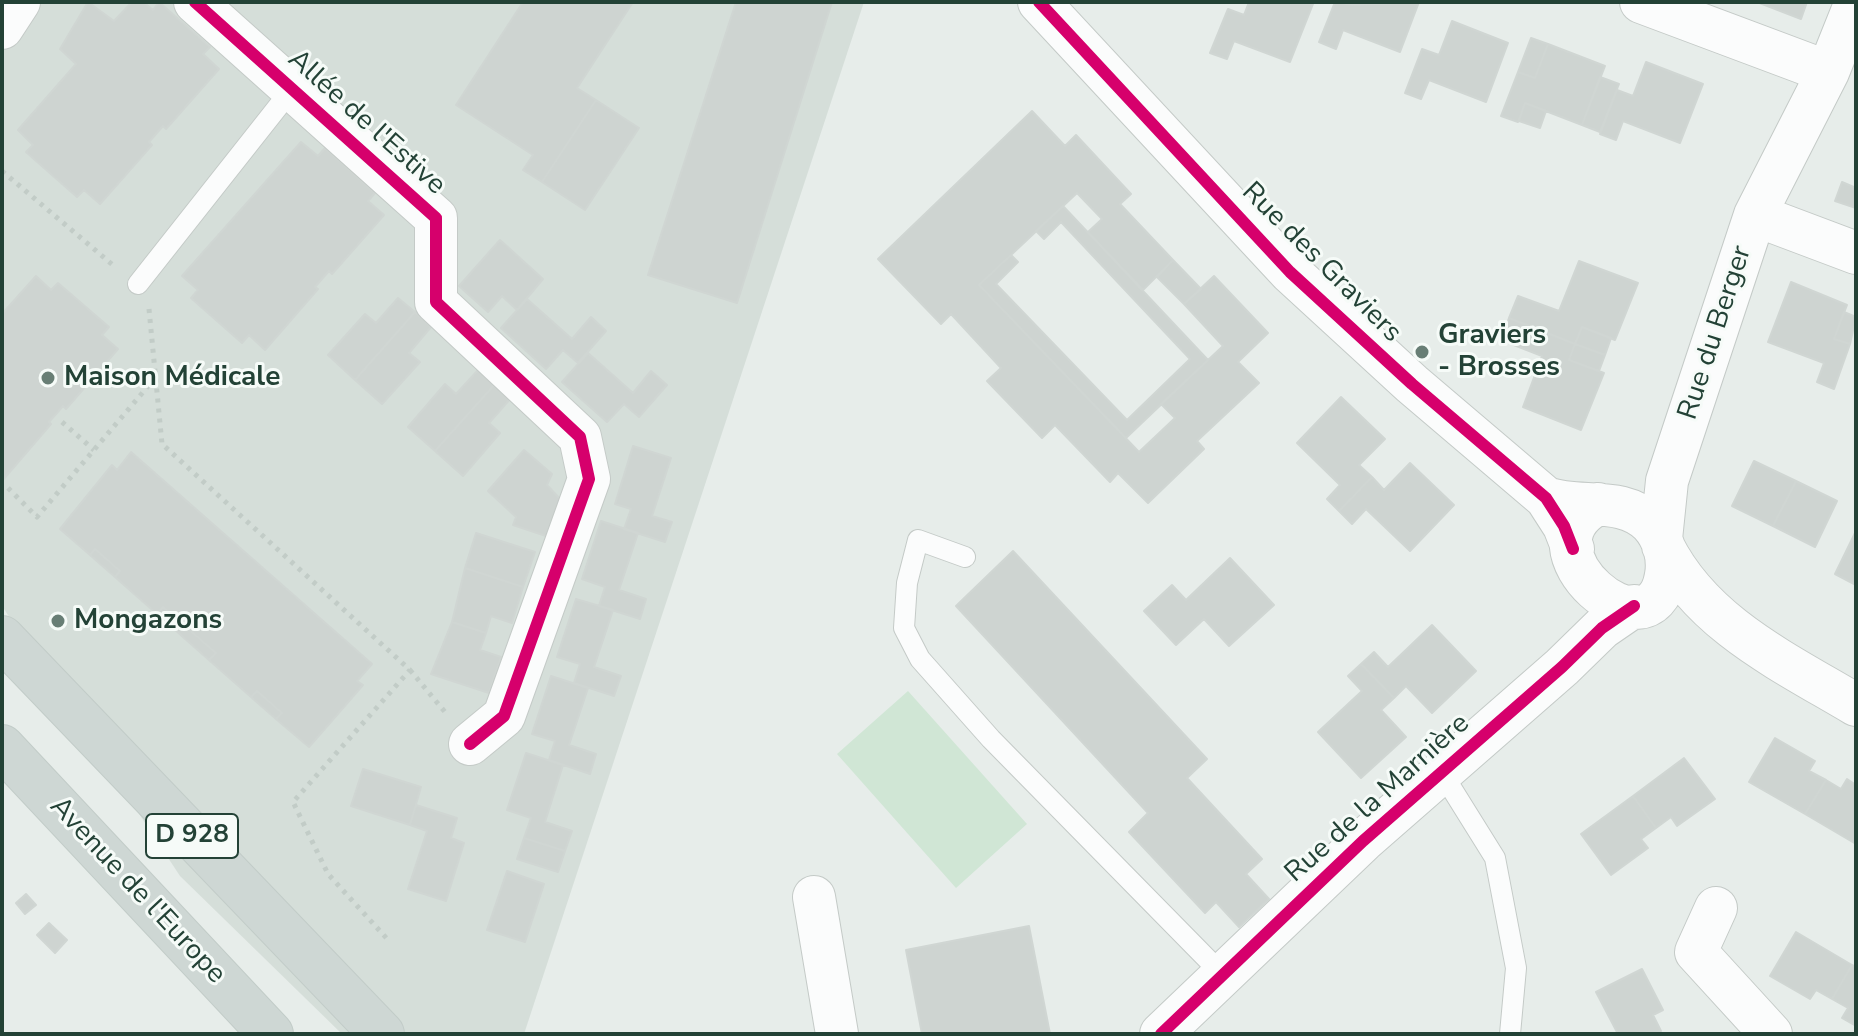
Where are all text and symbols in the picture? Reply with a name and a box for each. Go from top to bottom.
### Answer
street label: Allée de l'Estive [280,43,452,203]
street label: Rue des Graviers [1234,176,1408,350]
street label: Rue du Berger [1672,242,1760,424]
place label: Graviers - Brosses [1438,319,1560,385]
marker: Graviers - Brosses [1413,343,1431,361]
place label: Maison Médicale [64,361,280,395]
marker: Maison Médicale [39,369,57,387]
place label: Mongazons [74,604,222,638]
marker: Mongazons [49,612,67,630]
street label: Rue de la Marnière [1279,708,1477,890]
street label: Avenue de l'Europe [42,791,232,991]
road number: D 928 [146,814,238,858]

